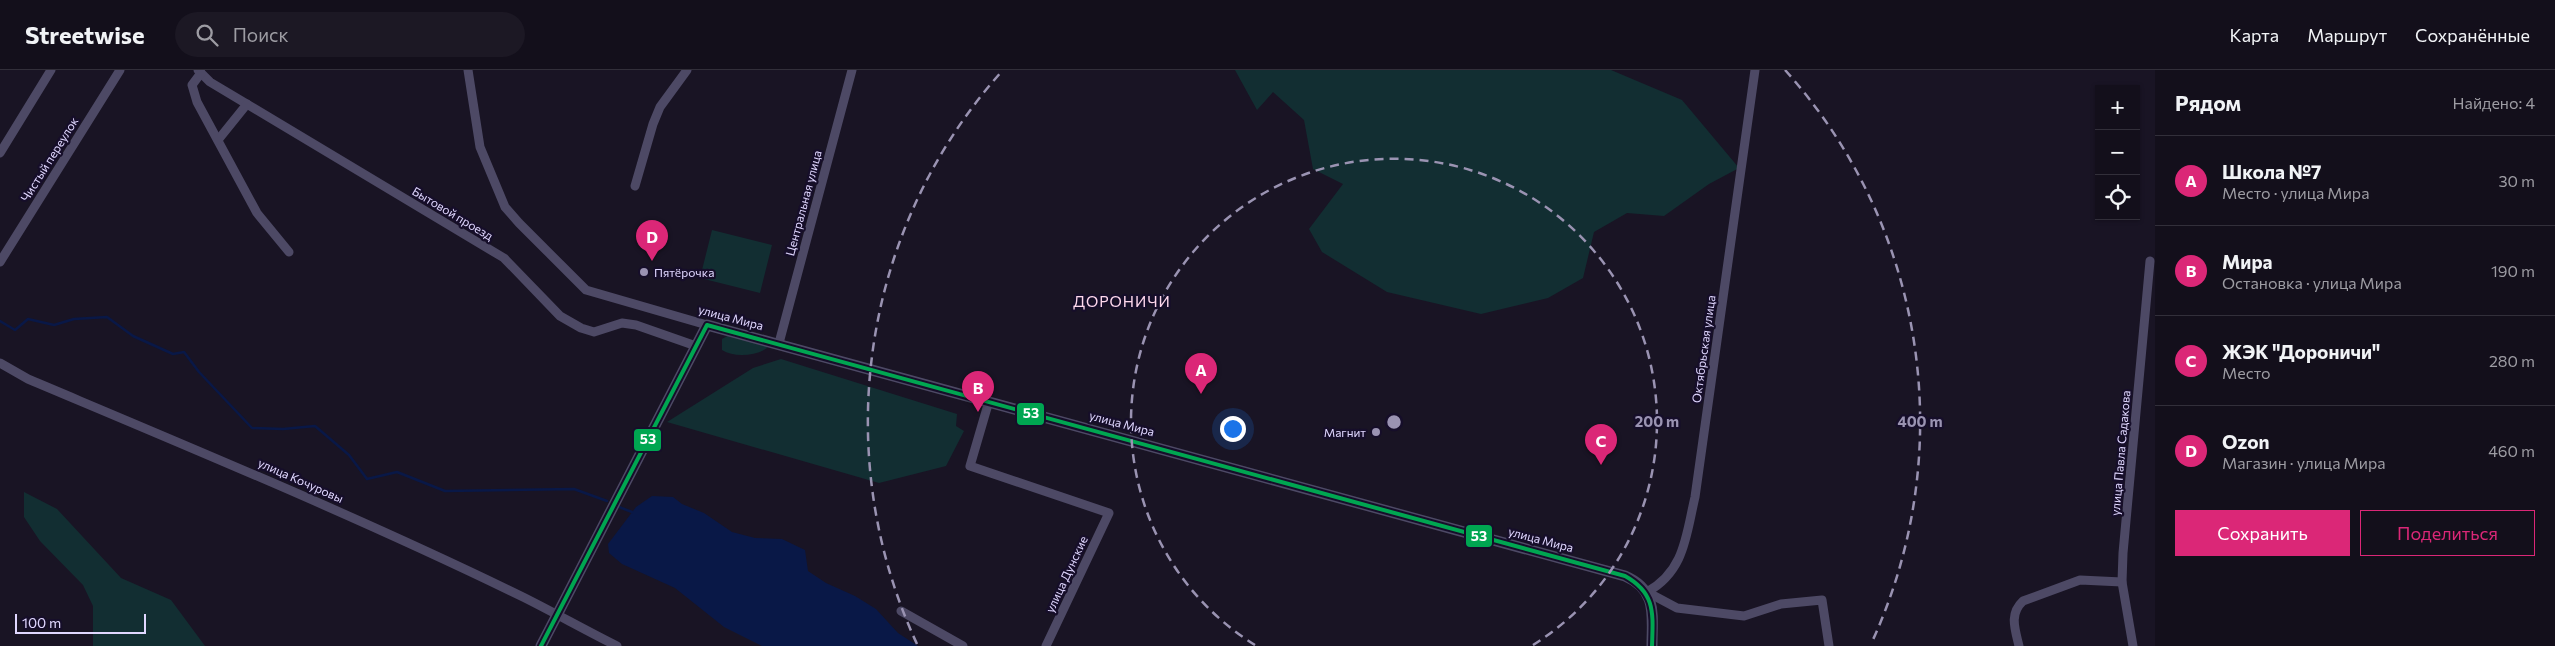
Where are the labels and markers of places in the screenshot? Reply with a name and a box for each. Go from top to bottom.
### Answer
pin: D [636,220,668,261]
place label: Пятёрочка [654,265,714,279]
marker: Пятёрочка [638,266,650,278]
pin: A [1185,353,1217,394]
pin: B [962,371,994,412]
centre of rings [1385,413,1403,431]
pin: C [1585,424,1617,465]
place label: Магнит [1324,425,1366,439]
marker: Магнит [1370,426,1382,438]

